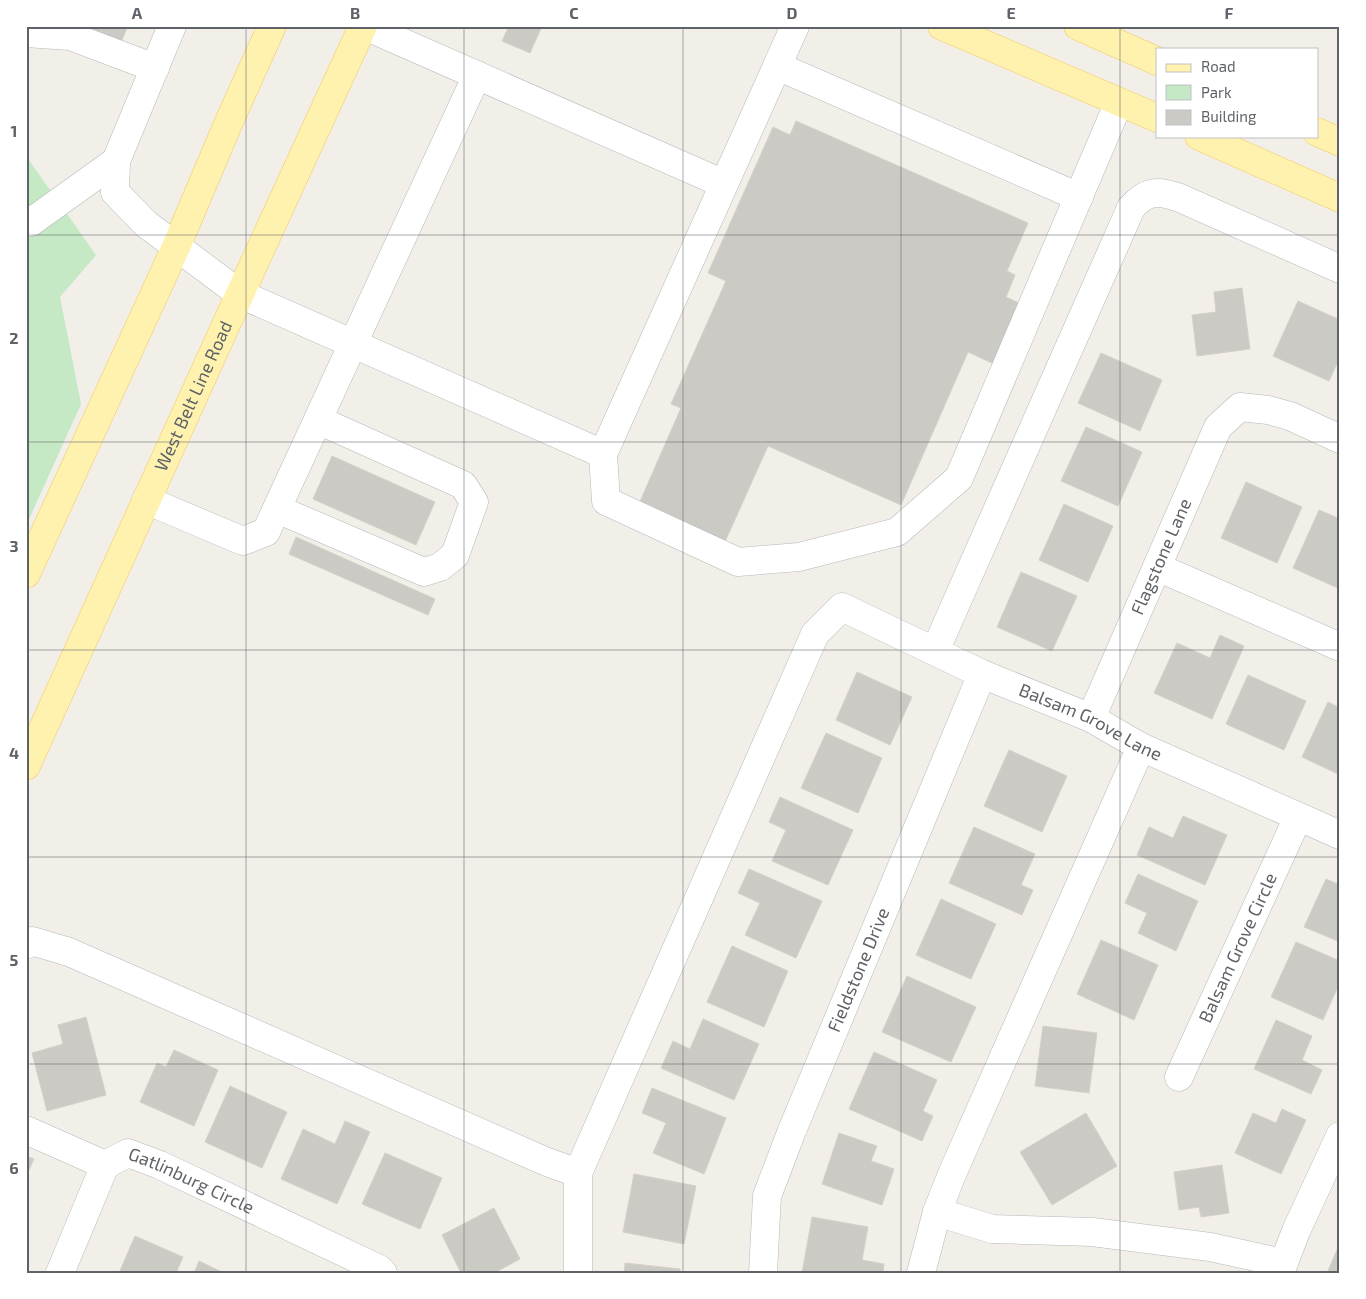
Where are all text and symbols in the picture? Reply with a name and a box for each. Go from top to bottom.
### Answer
text: A [132,3,143,22]
text: B [350,3,360,22]
text: C [569,3,579,22]
text: D [787,3,798,22]
text: E [1006,3,1016,22]
text: F [1225,3,1234,22]
legend [1156,48,1318,138]
text: Road [1201,57,1236,75]
text: Park [1201,83,1232,101]
text: Building [1201,107,1257,125]
text: 1 [11,121,17,140]
street label: West Belt Line Road [149,317,236,474]
text: 2 [9,328,19,347]
street label: Flagstone Lane [1125,495,1196,618]
text: 3 [9,536,19,555]
street label: Balsam Grove Lane [1016,678,1166,765]
text: 4 [9,743,19,762]
street label: Balsam Grove Circle [1193,869,1281,1026]
street label: Fieldstone Drive [822,904,894,1035]
text: 5 [10,950,19,969]
street label: Gatlinburg Circle [126,1142,258,1218]
text: 6 [9,1158,19,1177]

